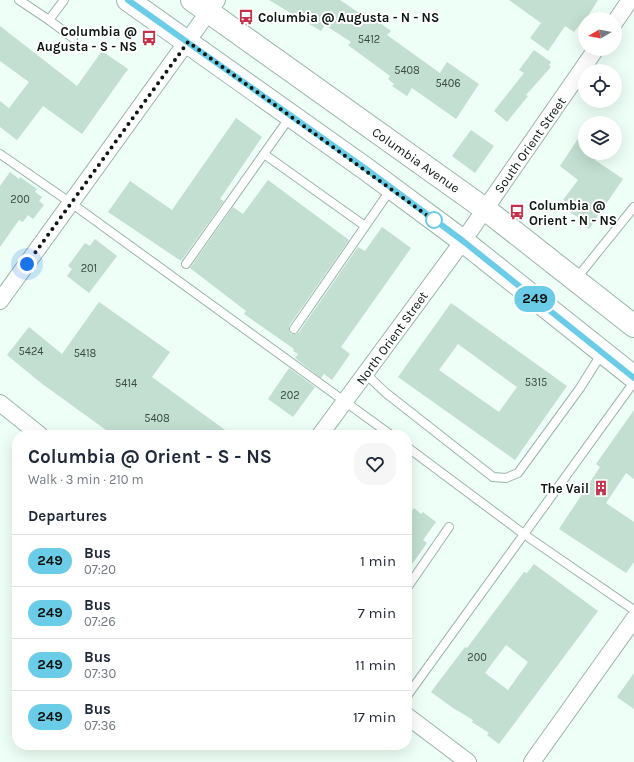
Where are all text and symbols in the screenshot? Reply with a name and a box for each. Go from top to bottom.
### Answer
bus stop icon: Columbia @ Augusta - N - NS [237,8,255,26]
place label: Columbia @ Augusta - N - NS [258,10,439,25]
north arrow [578,12,622,56]
map controls [578,12,622,160]
place label: Columbia @ Augusta - S - NS [37,24,137,54]
bus stop icon: Columbia @ Augusta - S - NS [140,29,158,47]
house number: 5412 [358,33,380,46]
house number: 5408 [394,64,420,77]
button: locate [578,64,622,108]
house number: 5406 [435,77,461,90]
street label: South Orient Street [491,94,569,196]
button: layers [578,116,622,160]
street label: Columbia Avenue [369,124,463,196]
house number: 200 [10,193,30,206]
place label: Columbia @ Orient - N - NS [529,198,617,228]
bus stop icon: Columbia @ Orient - N - NS [508,203,526,221]
unlabelled marker [425,211,443,229]
your location [17,254,37,274]
house number: 201 [81,262,97,275]
line badge: 249 [512,286,558,312]
street label: North Orient Street [353,288,431,388]
text: 249 [522,290,548,307]
house number: 5424 [19,345,43,358]
house number: 5418 [74,347,97,360]
house number: 5315 [525,376,547,389]
house number: 5414 [115,377,137,390]
house number: 202 [280,389,300,402]
house number: 5408 [144,412,170,425]
button: heart [354,443,396,485]
text: Columbia @ Orient - S - NS [28,446,272,468]
text: Walk · 3 min · 210 m [28,472,144,487]
building icon: The Vail [592,479,610,497]
place label: The Vail [541,481,589,496]
text: Departures [28,507,107,525]
text: Bus [84,544,111,562]
text: 249 [37,552,63,569]
text: 1 min [360,552,396,570]
text: 07:20 [84,562,116,577]
text: Bus [84,596,111,614]
text: 249 [37,604,63,621]
text: 7 min [358,604,396,622]
text: 07:26 [84,614,116,629]
text: Bus [84,648,111,666]
house number: 200 [467,651,487,664]
text: 249 [37,656,63,673]
text: 11 min [355,656,396,674]
text: 07:30 [84,666,116,681]
text: Bus [84,700,111,718]
text: 249 [37,708,63,725]
text: 17 min [353,708,396,726]
text: 07:36 [84,718,116,733]

